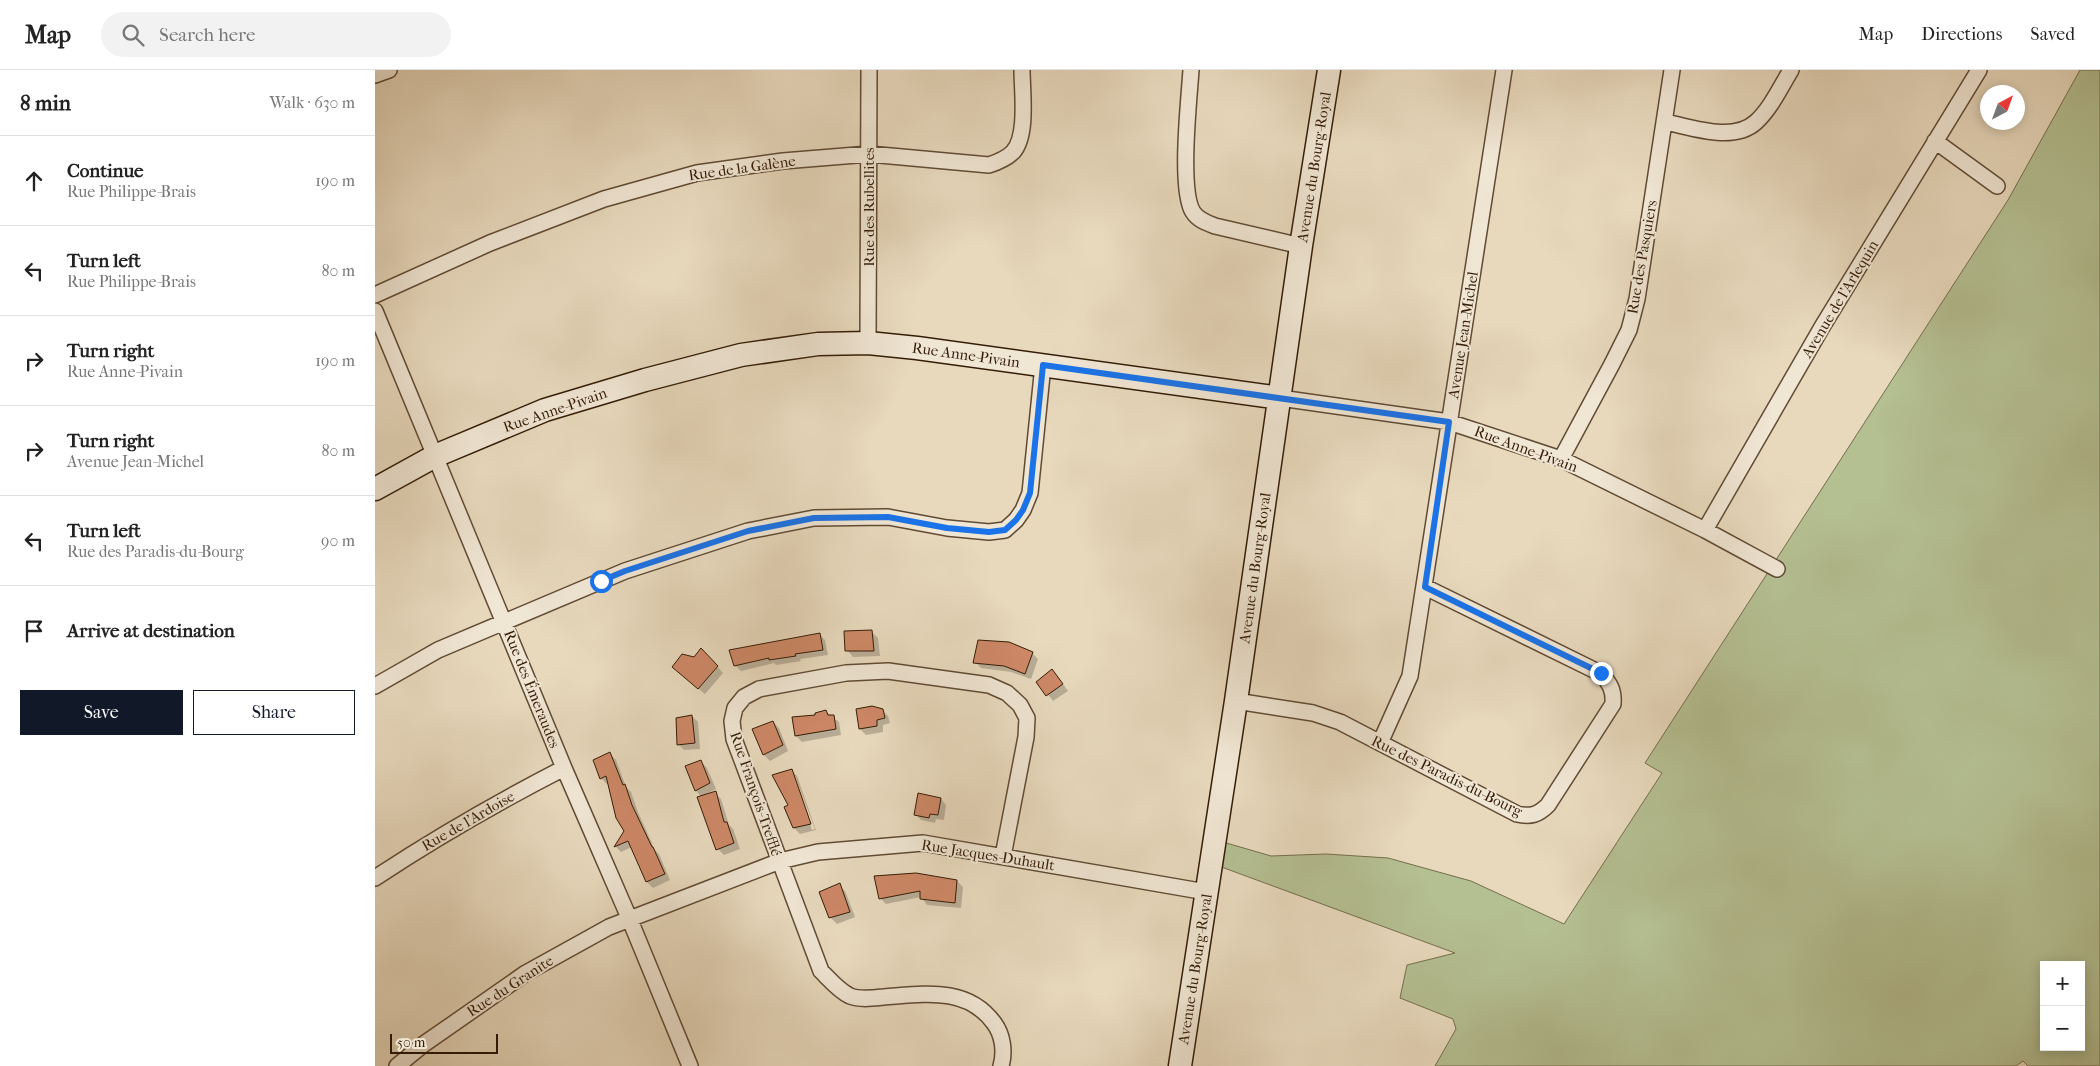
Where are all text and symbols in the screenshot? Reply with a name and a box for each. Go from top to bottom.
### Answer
search box [101,12,451,57]
text: Map [25,21,71,49]
icon: search [119,21,147,49]
text: Search here [159,24,255,46]
text: Map [1859,24,1893,45]
text: Directions [1921,24,2002,45]
text: Saved [2030,24,2075,45]
north arrow [1980,85,2025,130]
street label: Avenue du Bourg-Royal [1293,90,1335,245]
text: 8 min [20,91,71,115]
text: Walk · 630 m [269,93,355,112]
street label: Rue des Rubellites [860,147,878,267]
street label: Rue de la Galène [687,152,797,184]
text: Continue [67,160,143,182]
icon: ahead [20,167,48,195]
text: 190 m [315,171,355,190]
text: Rue Philippe-Brais [67,182,196,201]
street label: Rue des Pasquiers [1623,198,1661,315]
street label: Avenue de l'Arlequin [1797,237,1882,362]
text: Turn left [67,250,141,272]
icon: left [20,257,48,285]
text: 80 m [321,261,355,280]
street label: Avenue Jean-Michel [1444,270,1482,401]
text: Rue Philippe-Brais [67,272,196,291]
street label: Rue Anne-Pivain [911,339,1021,372]
text: Turn right [67,340,154,362]
icon: right [20,347,48,375]
text: 190 m [315,351,355,370]
text: Rue Anne-Pivain [67,362,183,381]
street label: Rue Anne-Pivain [501,384,610,436]
street label: Rue Anne-Pivain [1472,422,1580,476]
text: Turn right [67,430,154,452]
icon: right [20,437,48,465]
text: 80 m [321,441,355,460]
text: Avenue Jean-Michel [67,452,204,471]
street label: Avenue du Bourg-Royal [1235,491,1274,646]
text: Turn left [67,520,141,542]
icon: left [20,527,48,555]
text: 90 m [321,531,355,550]
text: Rue des Paradis-du-Bourg [67,542,244,561]
route start [590,570,613,593]
icon: arrive [20,617,48,645]
text: Arrive at destination [67,620,235,642]
street label: Rue des Émeraudes [500,627,564,751]
route end [1590,662,1613,685]
button: Save [20,690,183,735]
button: Share [193,690,355,735]
street label: Rue François-Trefflé [726,729,786,859]
street label: Rue des Paradis-du-Bourg [1369,732,1526,821]
street label: Rue de l'Ardoise [418,787,518,855]
street label: Rue Jacques-Duhault [920,836,1057,875]
street label: Avenue du Bourg-Royal [1174,892,1216,1047]
street label: Rue du Granite [463,951,557,1021]
map controls [2040,961,2085,1051]
button: + [2040,961,2085,1006]
button: − [2040,1006,2085,1051]
scale bar [390,1031,497,1054]
text: 50 m [397,1034,425,1051]

